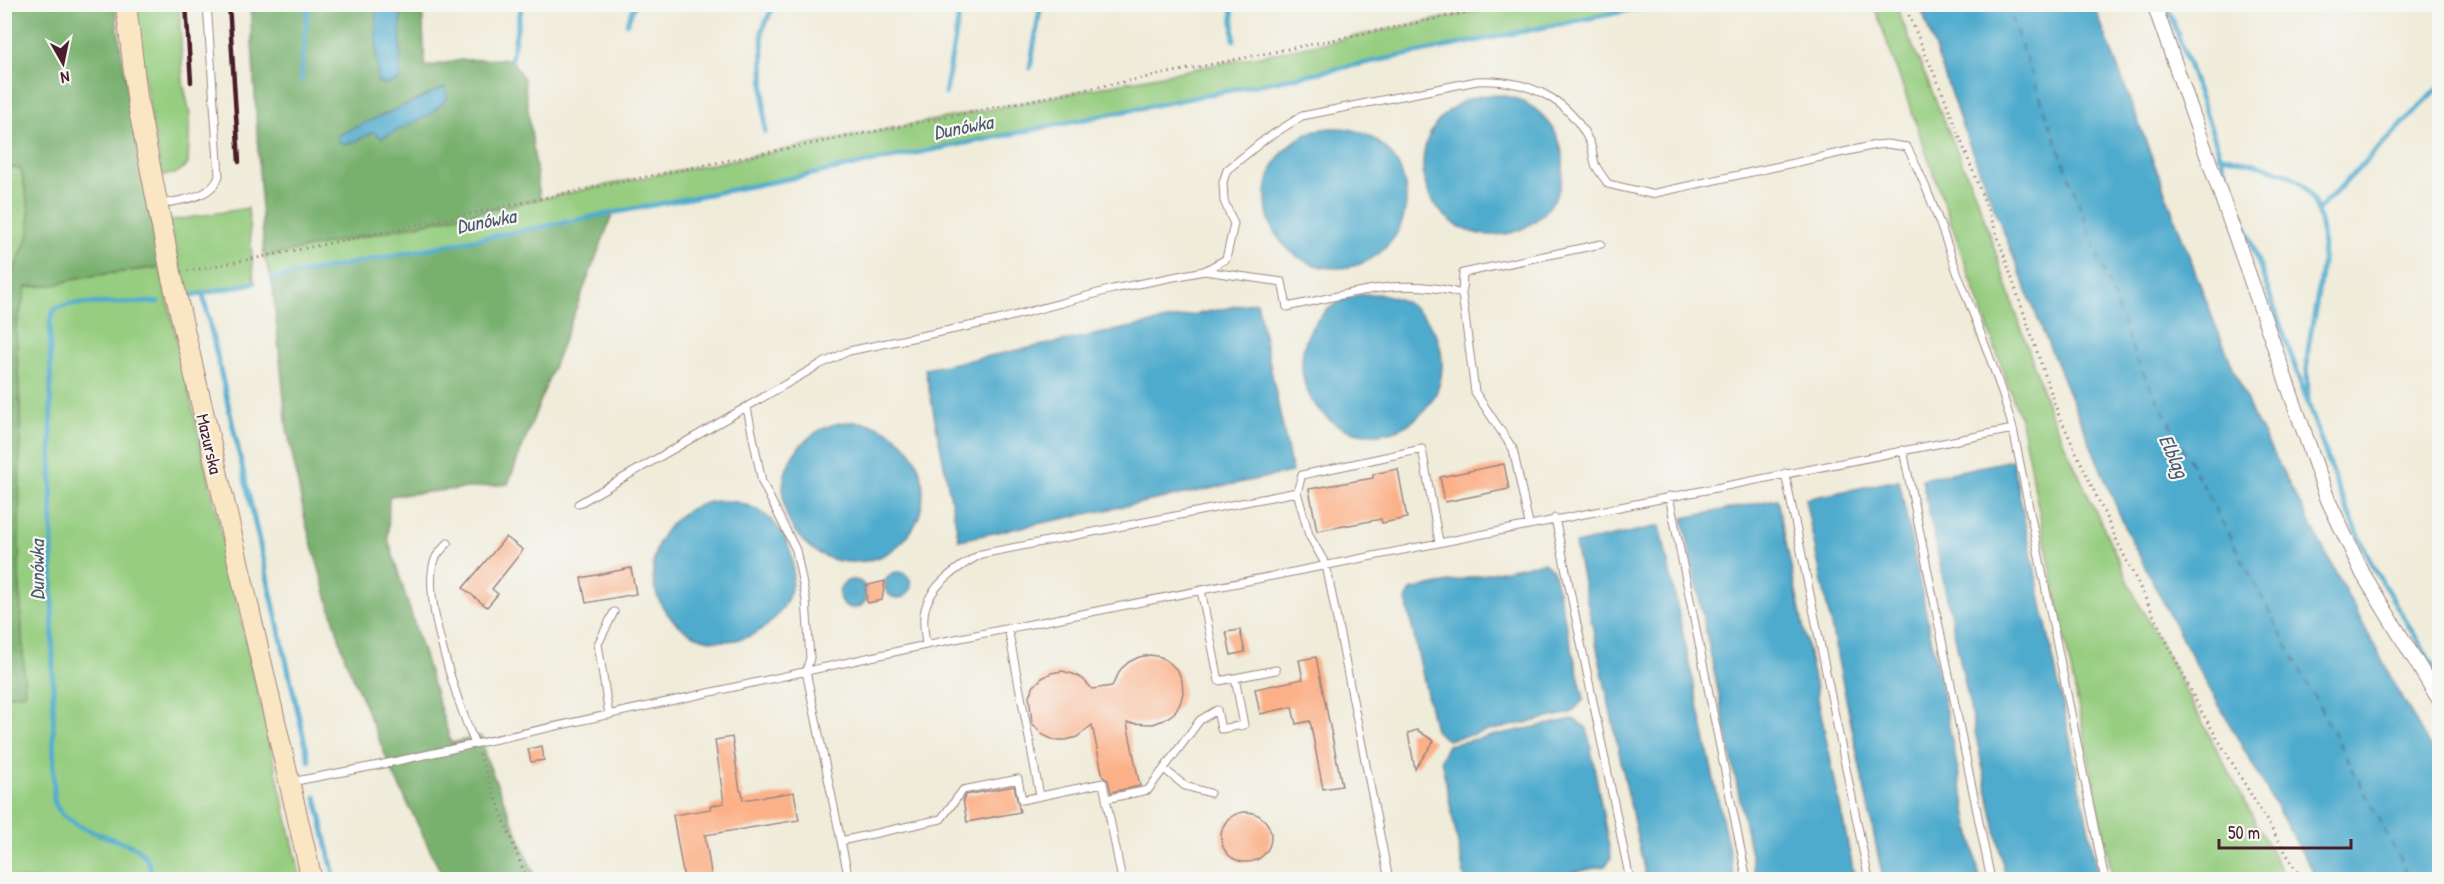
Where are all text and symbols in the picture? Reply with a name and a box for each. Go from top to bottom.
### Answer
north arrow [33,33,93,93]
text: N [59,66,71,89]
water label: Dunówka [931,107,997,145]
water label: Dunówka [454,201,520,239]
street label: Mazurska [190,411,229,476]
water label: Elbląg [2152,430,2196,483]
water label: Dunówka [23,538,50,600]
scale bar [2219,812,2351,850]
text: 50 m [2228,820,2260,845]

